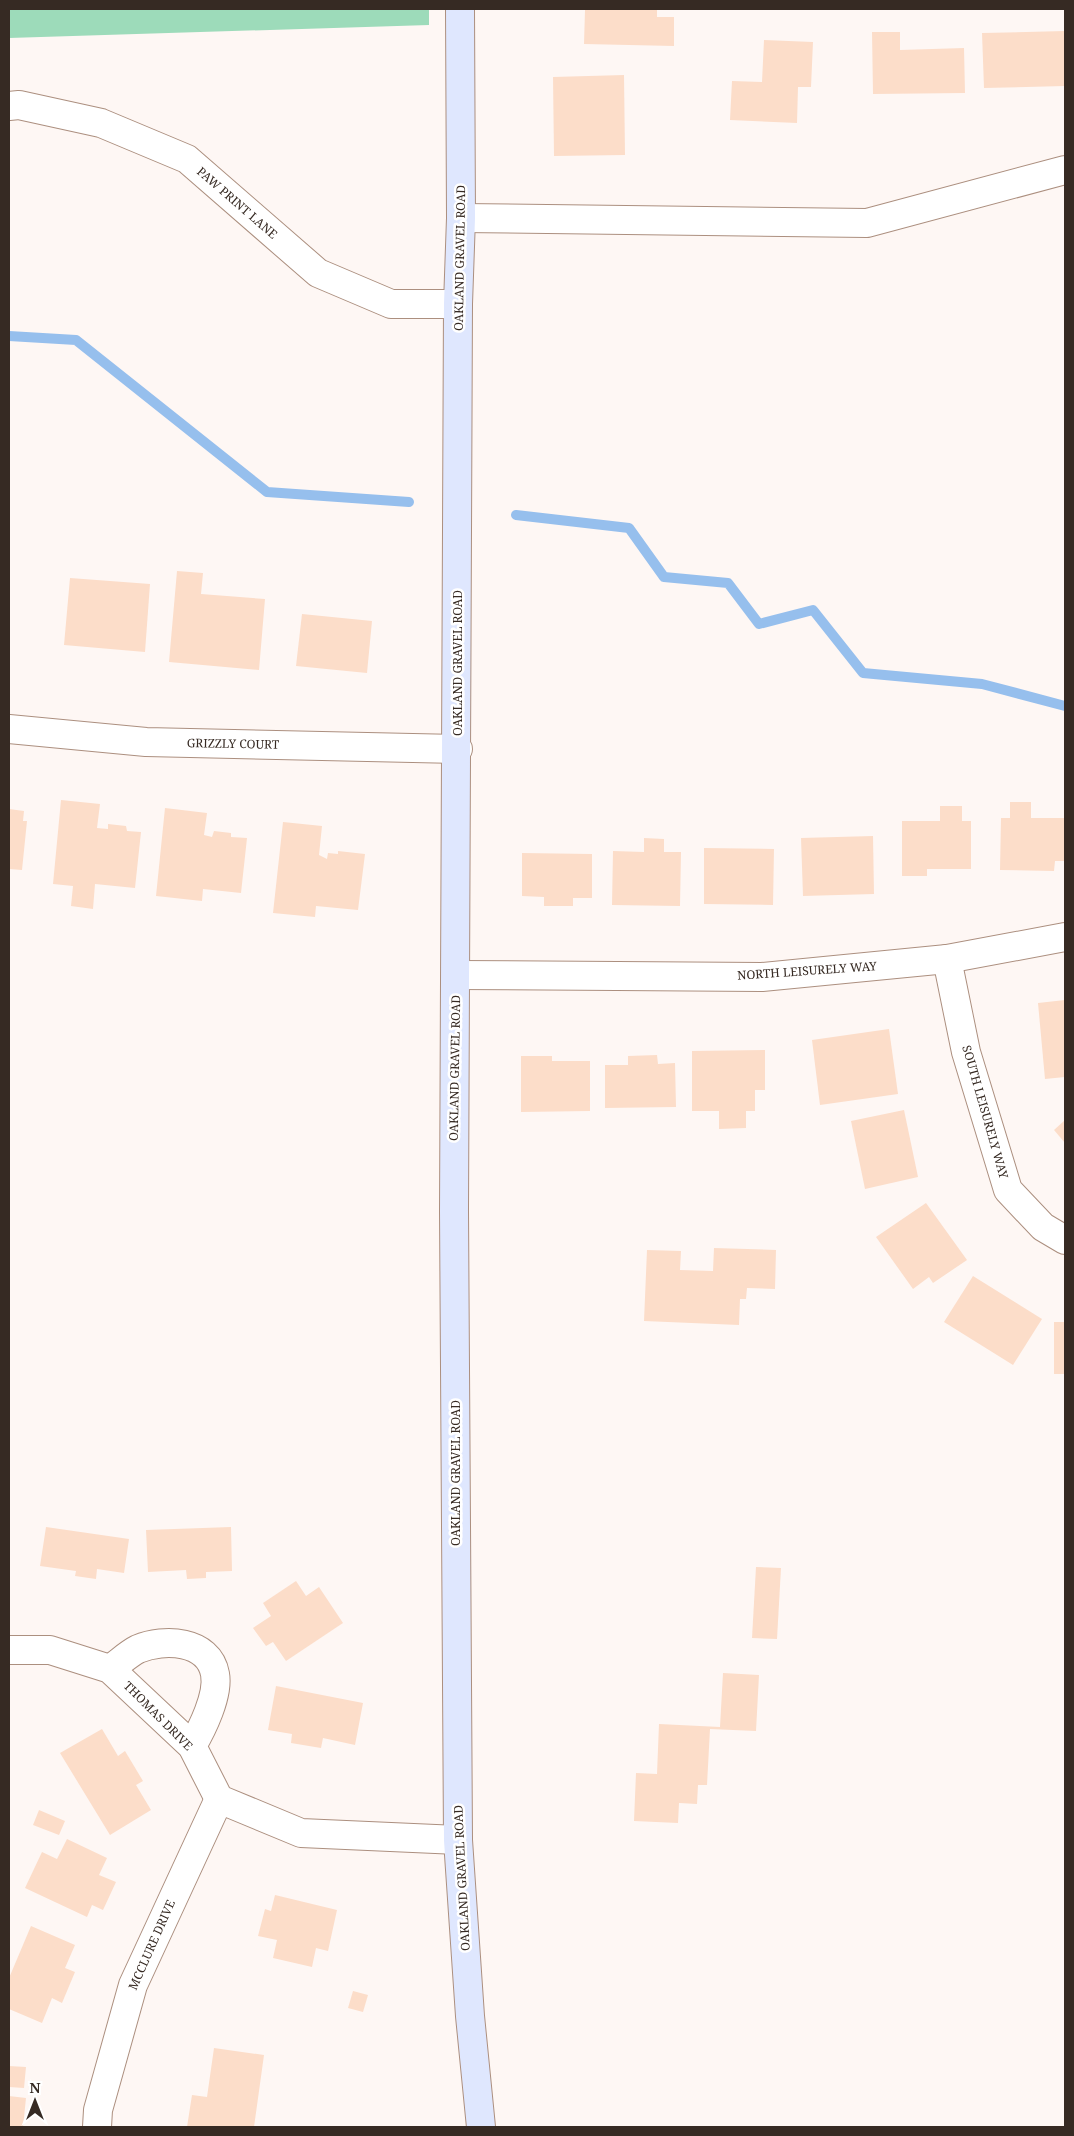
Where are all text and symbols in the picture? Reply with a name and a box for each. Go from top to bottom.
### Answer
street label: PAW PRINT LANE [193,163,281,242]
street label: OAKLAND GRAVEL ROAD [450,185,469,331]
street label: OAKLAND GRAVEL ROAD [449,590,466,736]
street label: GRIZZLY COURT [187,734,280,753]
street label: NORTH LEISURELY WAY [737,957,878,984]
street label: OAKLAND GRAVEL ROAD [445,995,464,1141]
street label: SOUTH LEISURELY WAY [958,1043,1013,1181]
street label: OAKLAND GRAVEL ROAD [447,1400,464,1546]
street label: THOMAS DRIVE [120,1677,197,1754]
street label: OAKLAND GRAVEL ROAD [449,1804,474,1951]
street label: MCCLURE DRIVE [124,1897,179,1993]
north arrow [10,2076,60,2126]
text: N [29,2078,41,2097]

